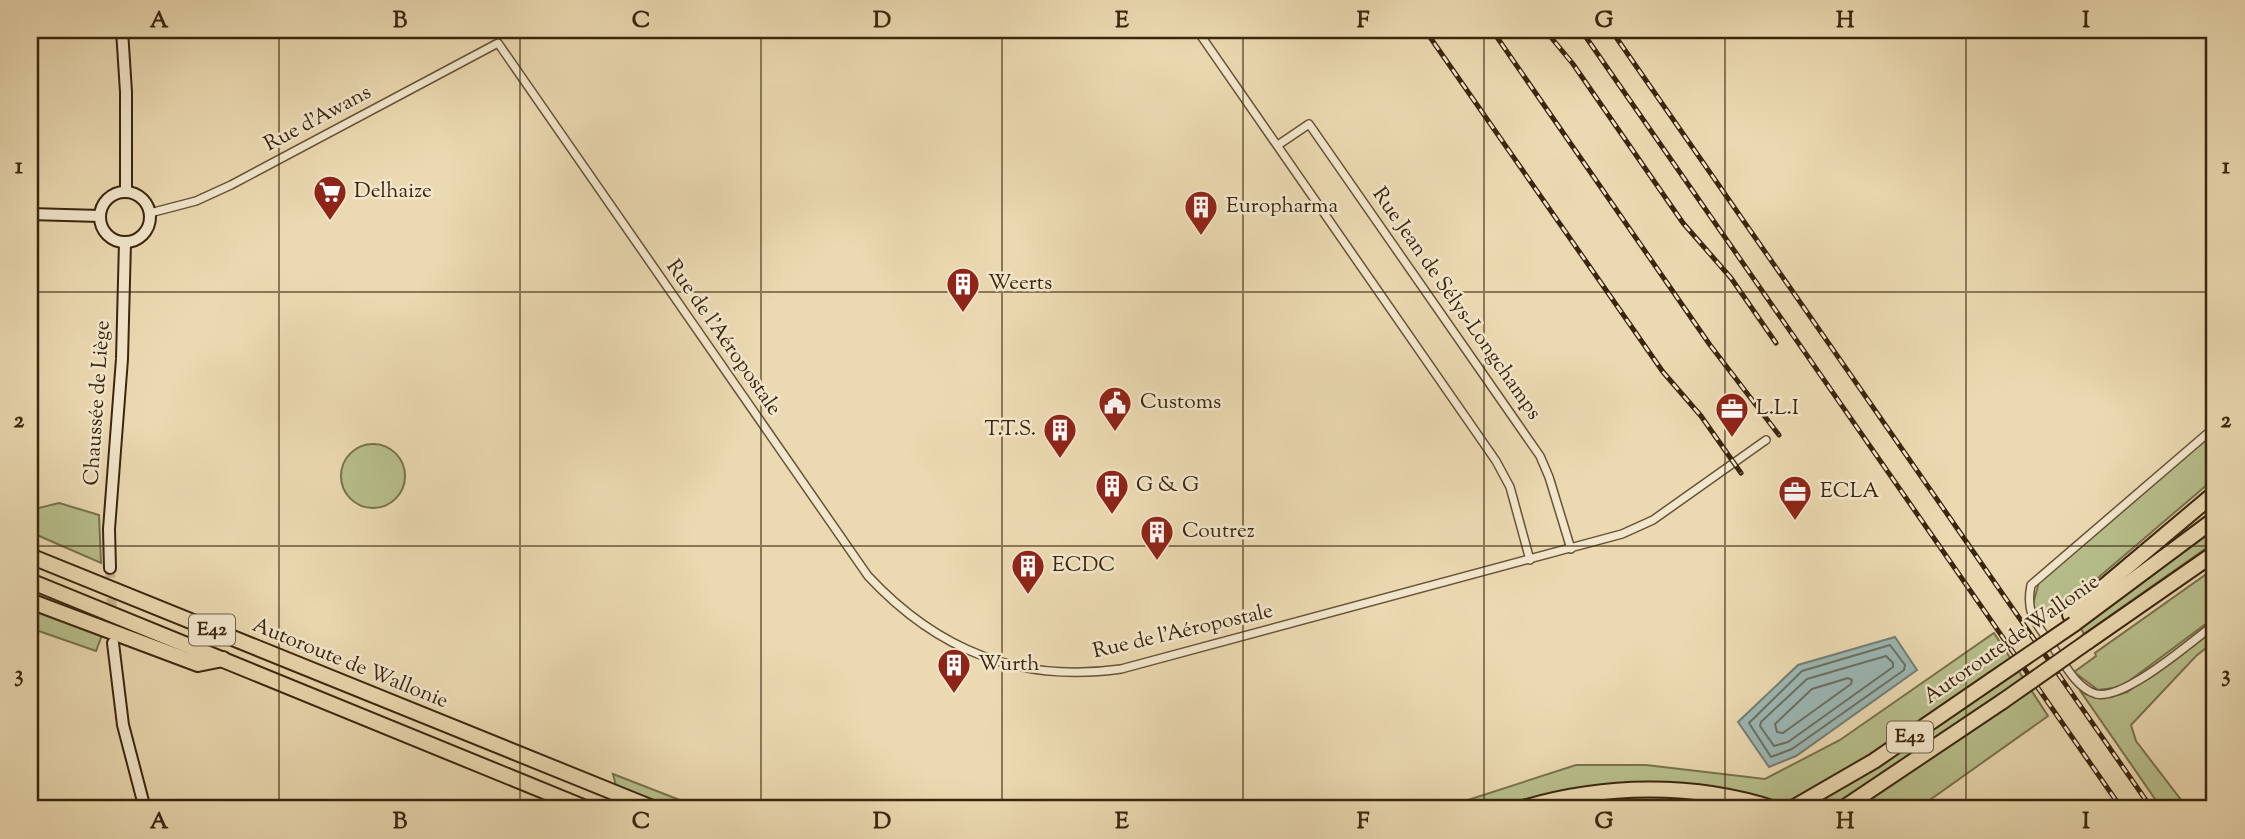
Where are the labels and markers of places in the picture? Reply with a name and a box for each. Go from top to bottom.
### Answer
supermarket icon: Delhaize [311,173,349,222]
place label: Delhaize [354,177,432,207]
building icon: Europharma [1182,188,1220,237]
place label: Europharma [1226,192,1338,222]
building icon: Weerts [944,265,982,314]
place label: Weerts [988,269,1052,299]
public building icon: Customs [1096,384,1134,433]
place label: Customs [1140,388,1221,418]
office icon: L.L.I [1713,390,1751,439]
place label: L.L.I [1756,394,1799,424]
building icon: T.T.S. [1041,411,1079,460]
place label: T.T.S. [985,415,1036,445]
building icon: G & G [1093,467,1131,516]
place label: G & G [1136,471,1199,501]
office icon: ECLA [1776,473,1814,522]
place label: ECLA [1820,477,1879,507]
building icon: Coutrez [1138,513,1176,562]
place label: Coutrez [1182,517,1255,547]
building icon: ECDC [1009,547,1047,596]
place label: ECDC [1052,551,1115,581]
building icon: Wurth [935,646,973,695]
place label: Wurth [978,650,1040,680]

